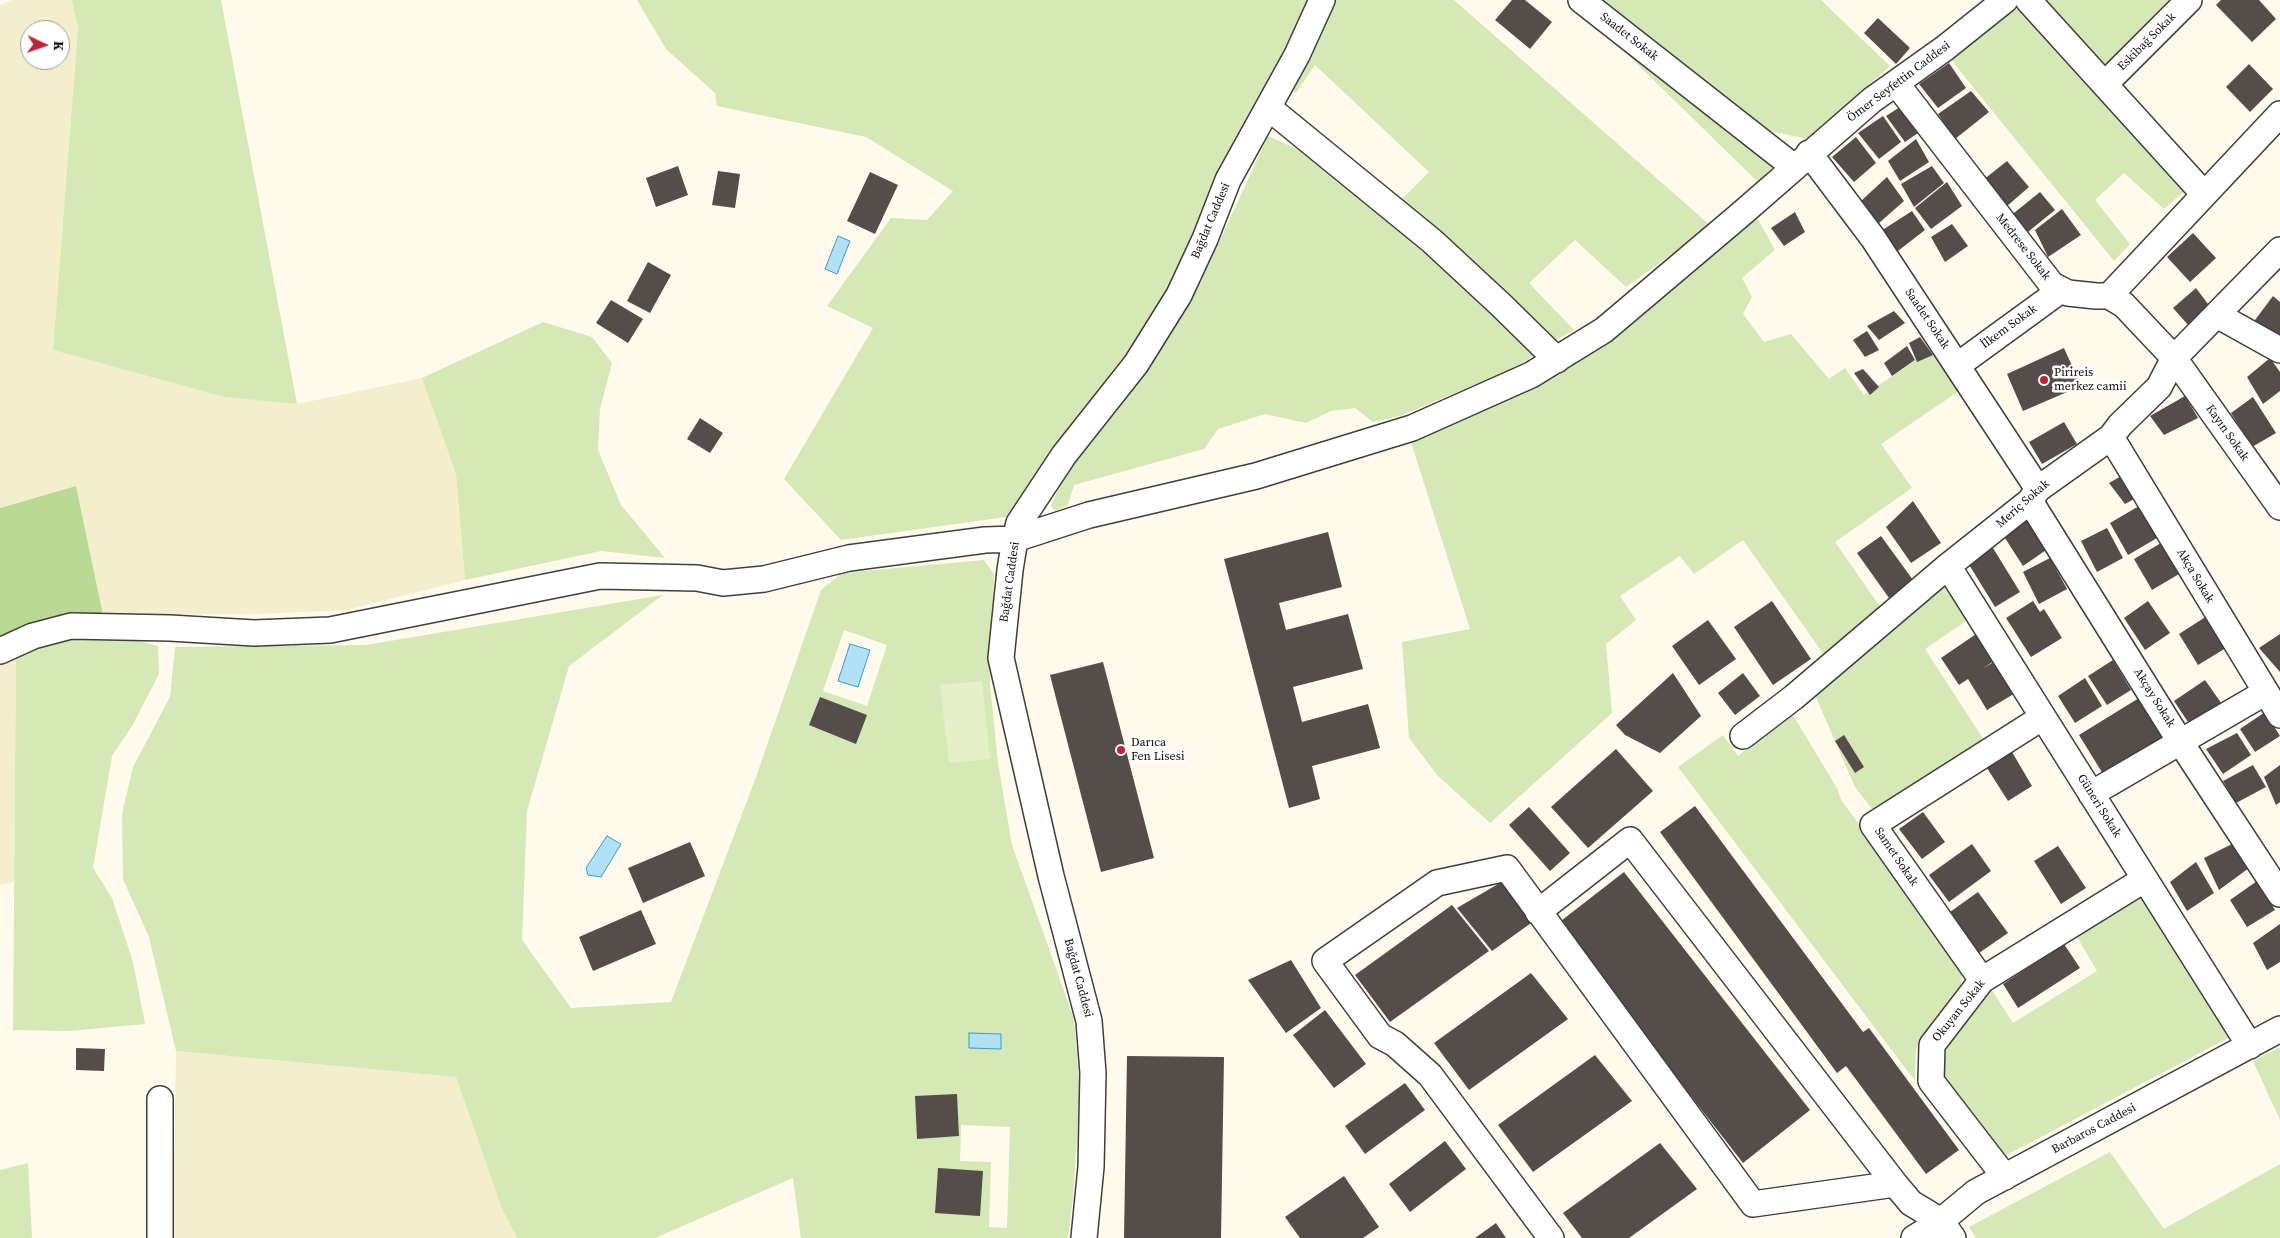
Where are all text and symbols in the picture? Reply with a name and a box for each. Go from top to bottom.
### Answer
street label: Saadet Sokak [1597,10,1661,64]
street label: Eskibağ Sokak [2115,10,2179,74]
north arrow [20,20,70,70]
street label: Ömer Seyfettin Caddesi [1845,38,1953,126]
text: K [49,40,69,51]
street label: Bağdat Caddesi [1188,181,1234,261]
street label: Medrese Sokak [1993,211,2053,283]
street label: Saadet Sokak [1902,286,1952,352]
street label: İlkem Sokak [1978,302,2040,352]
place label: Pirireis merkez camii [2054,366,2126,394]
marker: Pirireis merkez camii [2038,374,2050,386]
street label: Kayın Sokak [2202,402,2252,464]
street label: Meriç Sokak [1993,477,2053,531]
street label: Bağdat Caddesi [997,541,1023,623]
street label: Akça Sokak [2173,546,2217,606]
street label: Akçay Sokak [2130,666,2178,730]
place label: Darıca Fen Lisesi [1131,736,1184,764]
marker: Darıca Fen Lisesi [1115,744,1127,756]
street label: Güneri Sokak [2074,772,2124,840]
street label: Samet Sokak [1871,825,1921,889]
street label: Bağdat Caddesi [1061,937,1095,1019]
street label: Okuyan Sokak [1930,977,1988,1045]
street label: Barbaros Caddesi [2049,1101,2139,1157]

